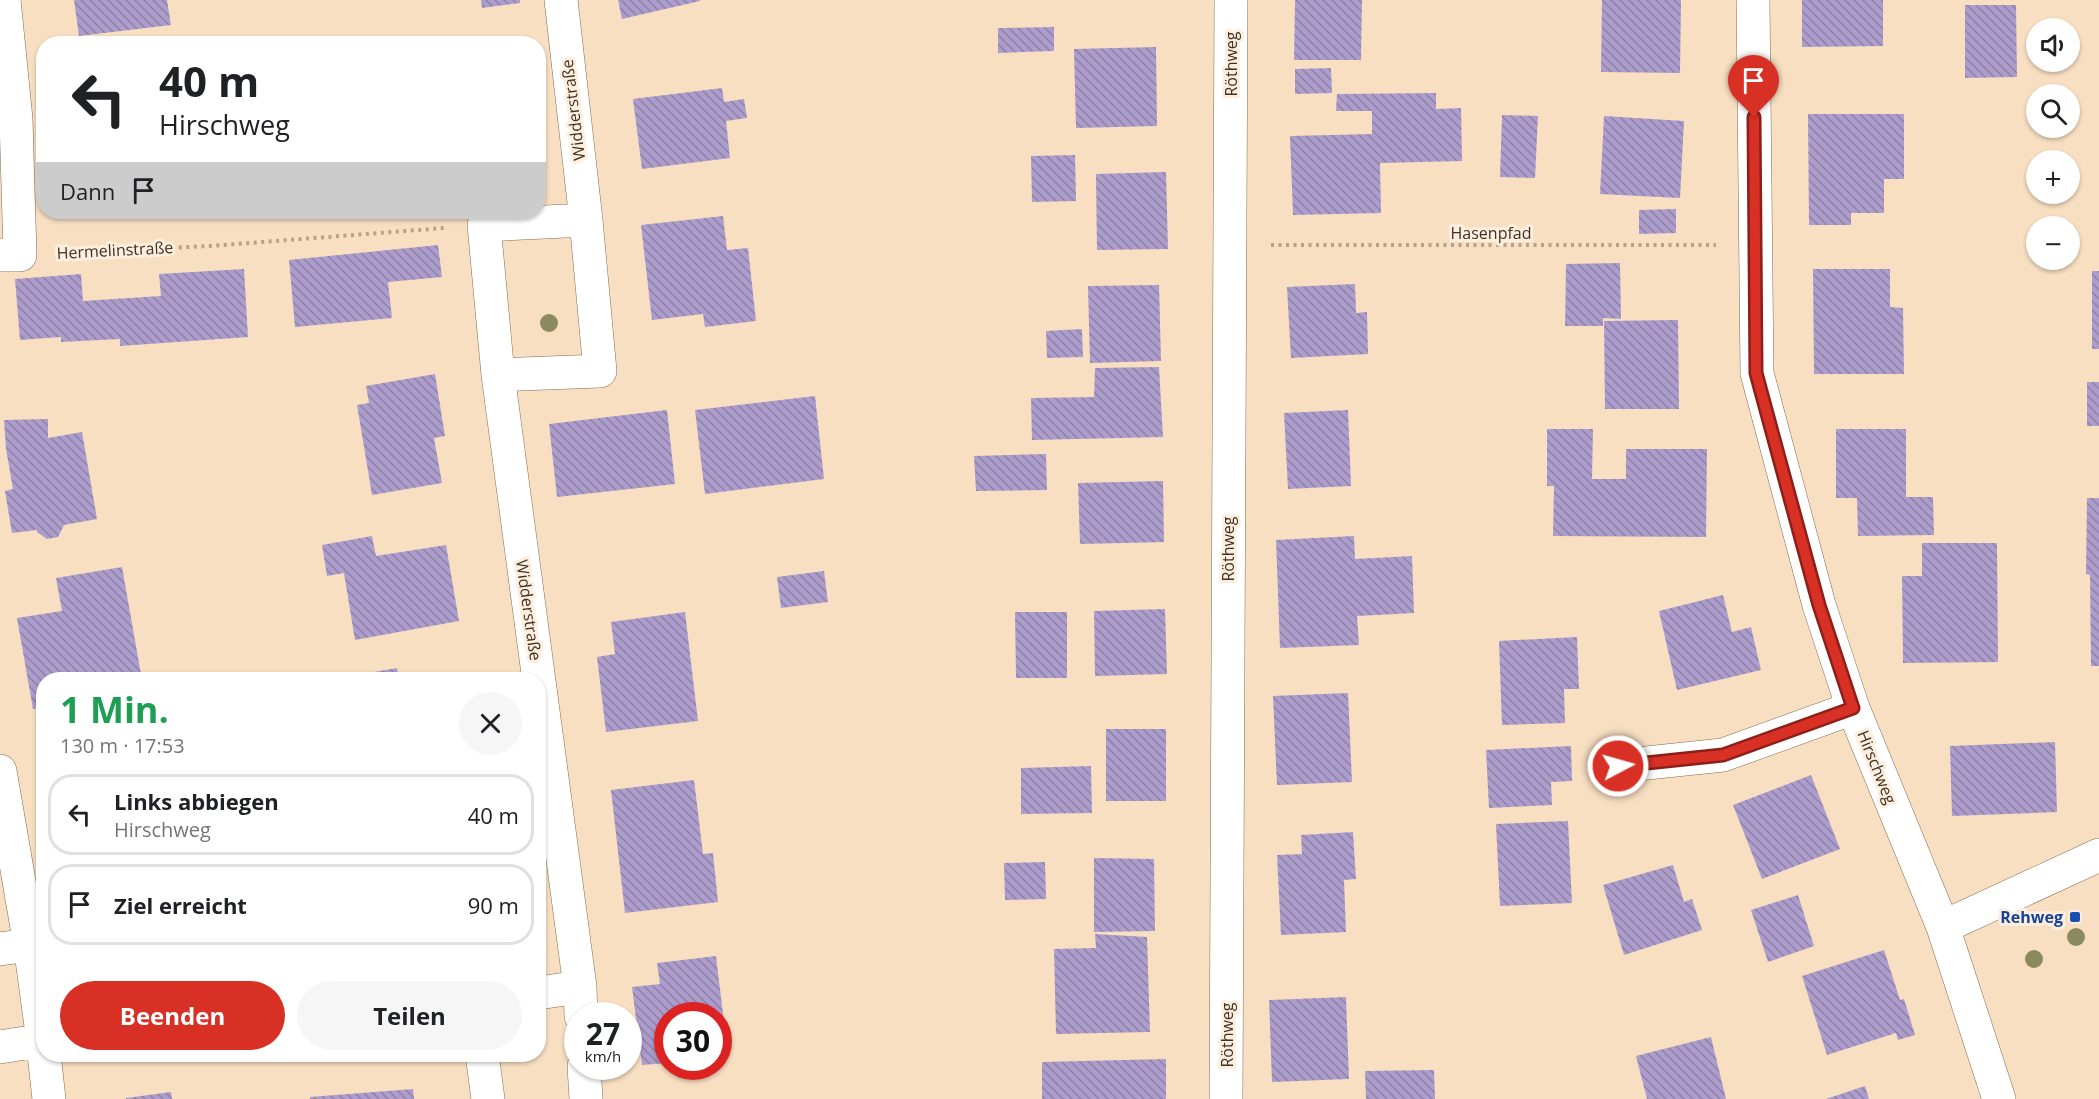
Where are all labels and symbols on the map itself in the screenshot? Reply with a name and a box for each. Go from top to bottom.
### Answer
street label: Röthweg [1220,31,1242,97]
pin [1728,55,1779,117]
street label: Widderstraße [556,58,590,162]
street label: Hasenpfad [1451,222,1531,244]
street label: Hermelinstraße [56,236,174,264]
street label: Röthweg [1217,516,1239,582]
street label: Widderstraße [511,558,547,662]
street label: Hirschweg [1852,727,1902,807]
position arrow [1586,734,1650,798]
place label: Rehweg [2000,906,2063,928]
marker: Rehweg [2068,910,2082,924]
speed limit sign: 30 [654,1002,732,1080]
street label: Röthweg [1216,1002,1238,1068]

